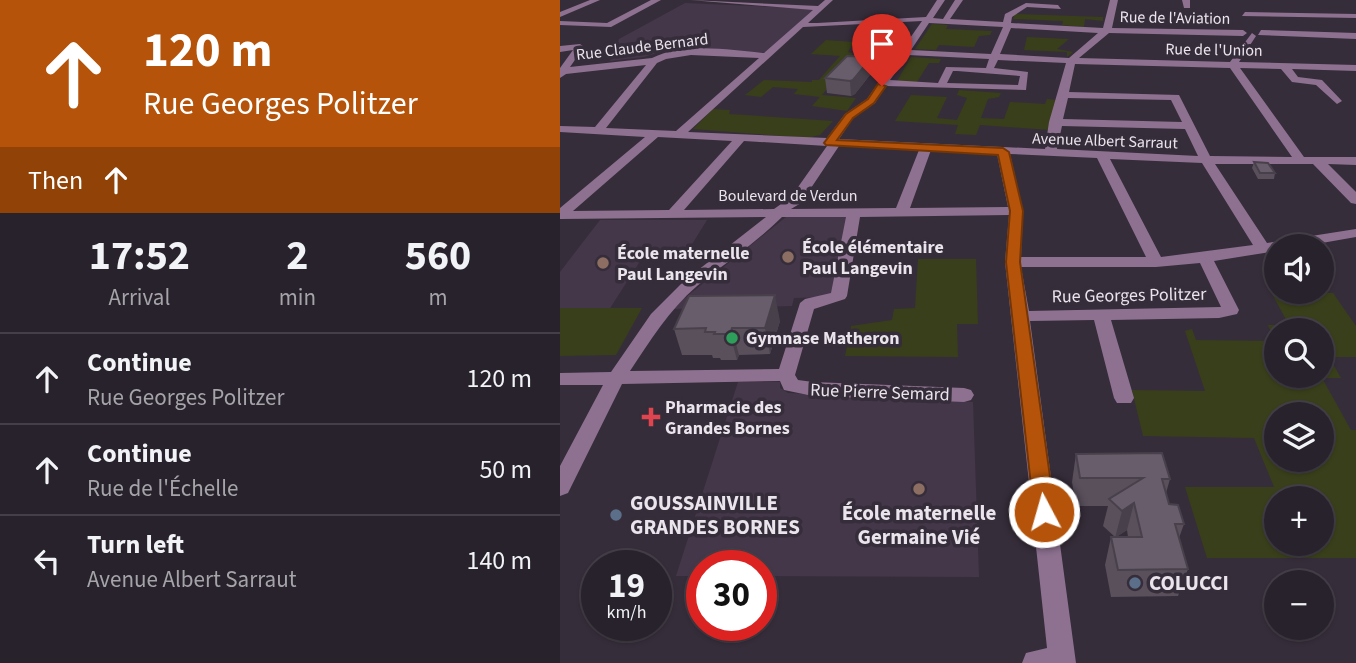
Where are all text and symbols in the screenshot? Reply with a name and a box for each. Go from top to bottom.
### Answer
street label: Rue de l'Aviation [1119,6,1231,30]
pin [852,14,912,86]
text: 120 m [143,16,272,86]
icon: arrive [863,25,901,63]
icon: ahead [28,28,119,119]
street label: Rue Claude Bernard [575,28,709,66]
street label: Rue de l'Union [1165,38,1263,62]
text: Rue Georges Politzer [143,81,418,127]
street label: Avenue Albert Sarraut [1032,127,1179,155]
icon: ahead [97,161,135,199]
text: Then [28,162,83,199]
street label: Boulevard de Verdun [718,185,858,207]
text: 17:52 [89,226,190,286]
text: 2 [286,226,308,286]
text: 560 [405,226,471,286]
map controls [1264,234,1334,640]
button: sound [1264,234,1334,304]
place label: École élémentaire Paul Langevin [802,235,944,281]
place label: École maternelle Paul Langevin [617,241,750,287]
marker: École élémentaire Paul Langevin [780,249,796,265]
marker: École maternelle Paul Langevin [595,255,611,271]
text: Arrival [108,281,170,314]
text: min [279,281,316,314]
text: m [428,281,448,314]
street label: Rue Georges Politzer [1052,282,1207,309]
button: search [1264,318,1334,388]
place label: Gymnase Matheron [746,326,900,351]
marker: Gymnase Matheron [724,330,740,346]
text: Continue [87,344,192,381]
icon: ahead [28,360,66,398]
text: 120 m [466,360,532,397]
street label: Rue Pierre Semard [810,378,950,407]
text: Rue Georges Politzer [87,381,285,414]
place label: Pharmacie des Grandes Bornes [665,395,790,441]
button: layers [1264,402,1334,472]
marker: Pharmacie des Grandes Bornes [643,409,659,425]
text: Continue [87,435,192,472]
icon: ahead [28,451,66,489]
text: 50 m [479,451,532,488]
text: Rue de l'Échelle [87,472,238,505]
position arrow [1007,475,1081,549]
marker: École maternelle Germaine Vié [911,481,927,497]
button: + [1264,486,1334,556]
place label: GOUSSAINVILLE GRANDES BORNES [630,488,800,542]
place label: École maternelle Germaine Vié [842,498,996,552]
marker: GOUSSAINVILLE GRANDES BORNES [608,507,624,523]
text: Turn left [87,526,184,563]
icon: left [28,542,66,580]
text: 140 m [466,542,532,579]
speed limit sign: 30 [686,550,777,641]
text: 19 [608,561,645,611]
text: Avenue Albert Sarraut [87,563,297,596]
place label: COLUCCI [1149,568,1229,598]
button: − [1264,570,1334,640]
marker: COLUCCI [1127,575,1143,591]
text: km/h [607,600,646,625]

